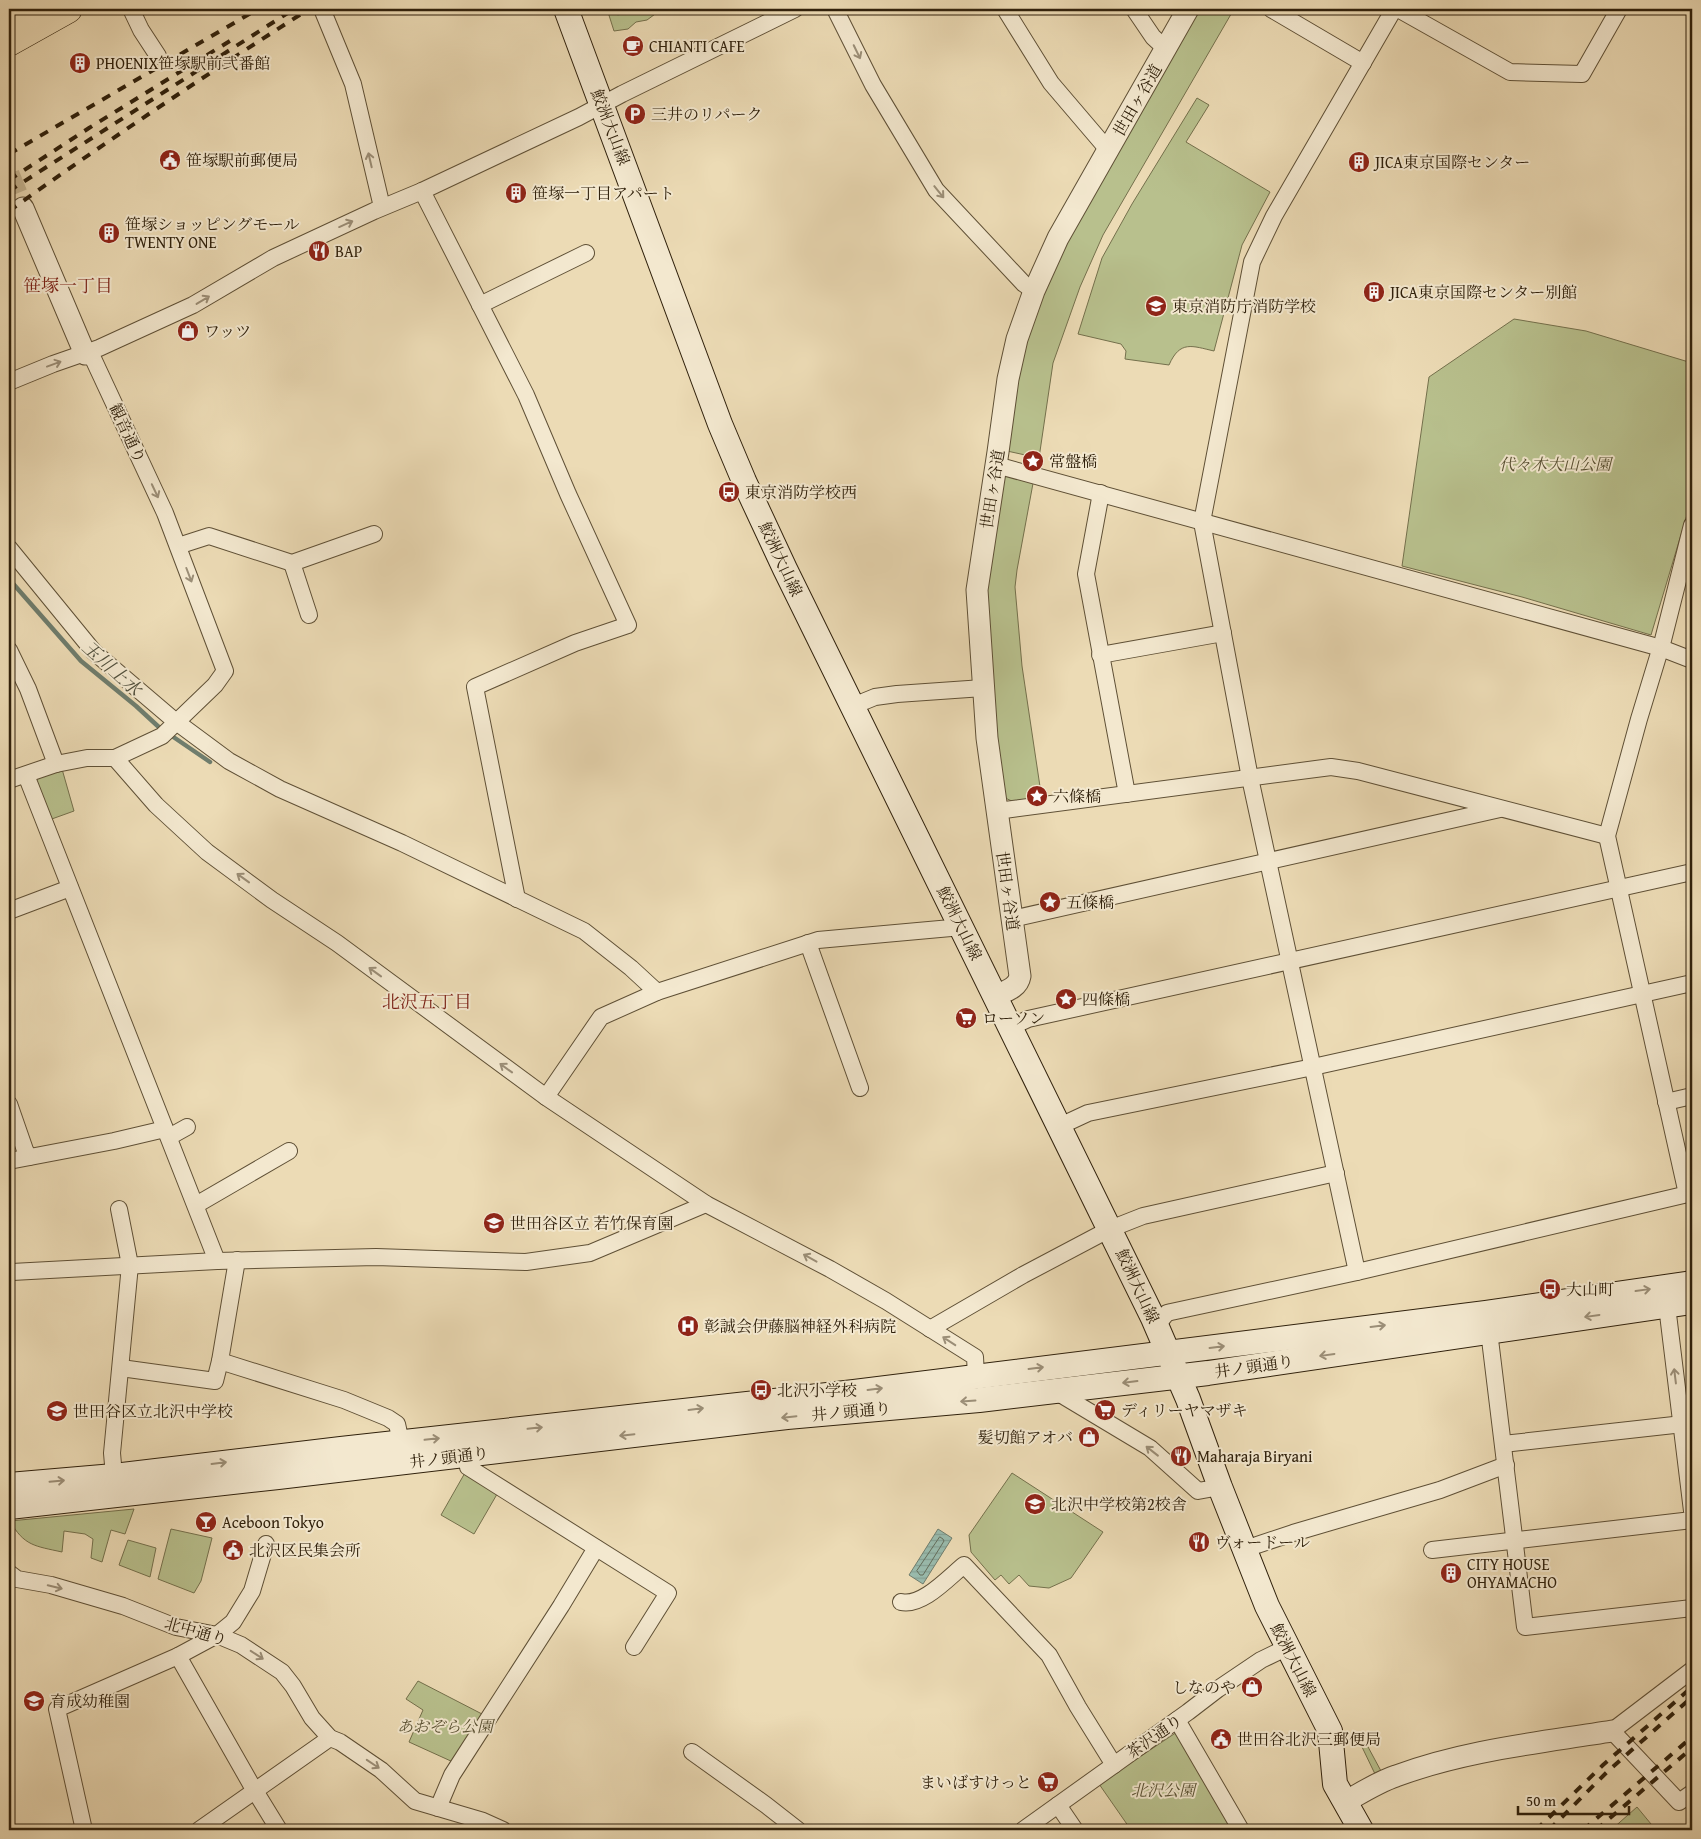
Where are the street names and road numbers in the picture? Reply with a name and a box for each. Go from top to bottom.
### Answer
street label: 世田ヶ谷道 [1107,59,1167,141]
street label: 鮫洲大山線 [585,85,637,169]
street label: 観音通り [104,399,152,467]
street label: 世田ヶ谷道 [974,448,1010,530]
street label: 鮫洲大山線 [753,518,809,600]
street label: 世田ヶ谷道 [991,850,1025,932]
street label: 鮫洲大山線 [932,882,988,964]
street label: 鮫洲大山線 [1110,1245,1166,1327]
street label: 井ノ頭通り [1213,1349,1295,1383]
street label: 井ノ頭通り [810,1396,892,1426]
street label: 井ノ頭通り [408,1440,490,1474]
street label: 北中通り [162,1611,230,1651]
street label: 鮫洲大山線 [1265,1619,1323,1701]
street label: 茶沢通り [1121,1708,1187,1764]

